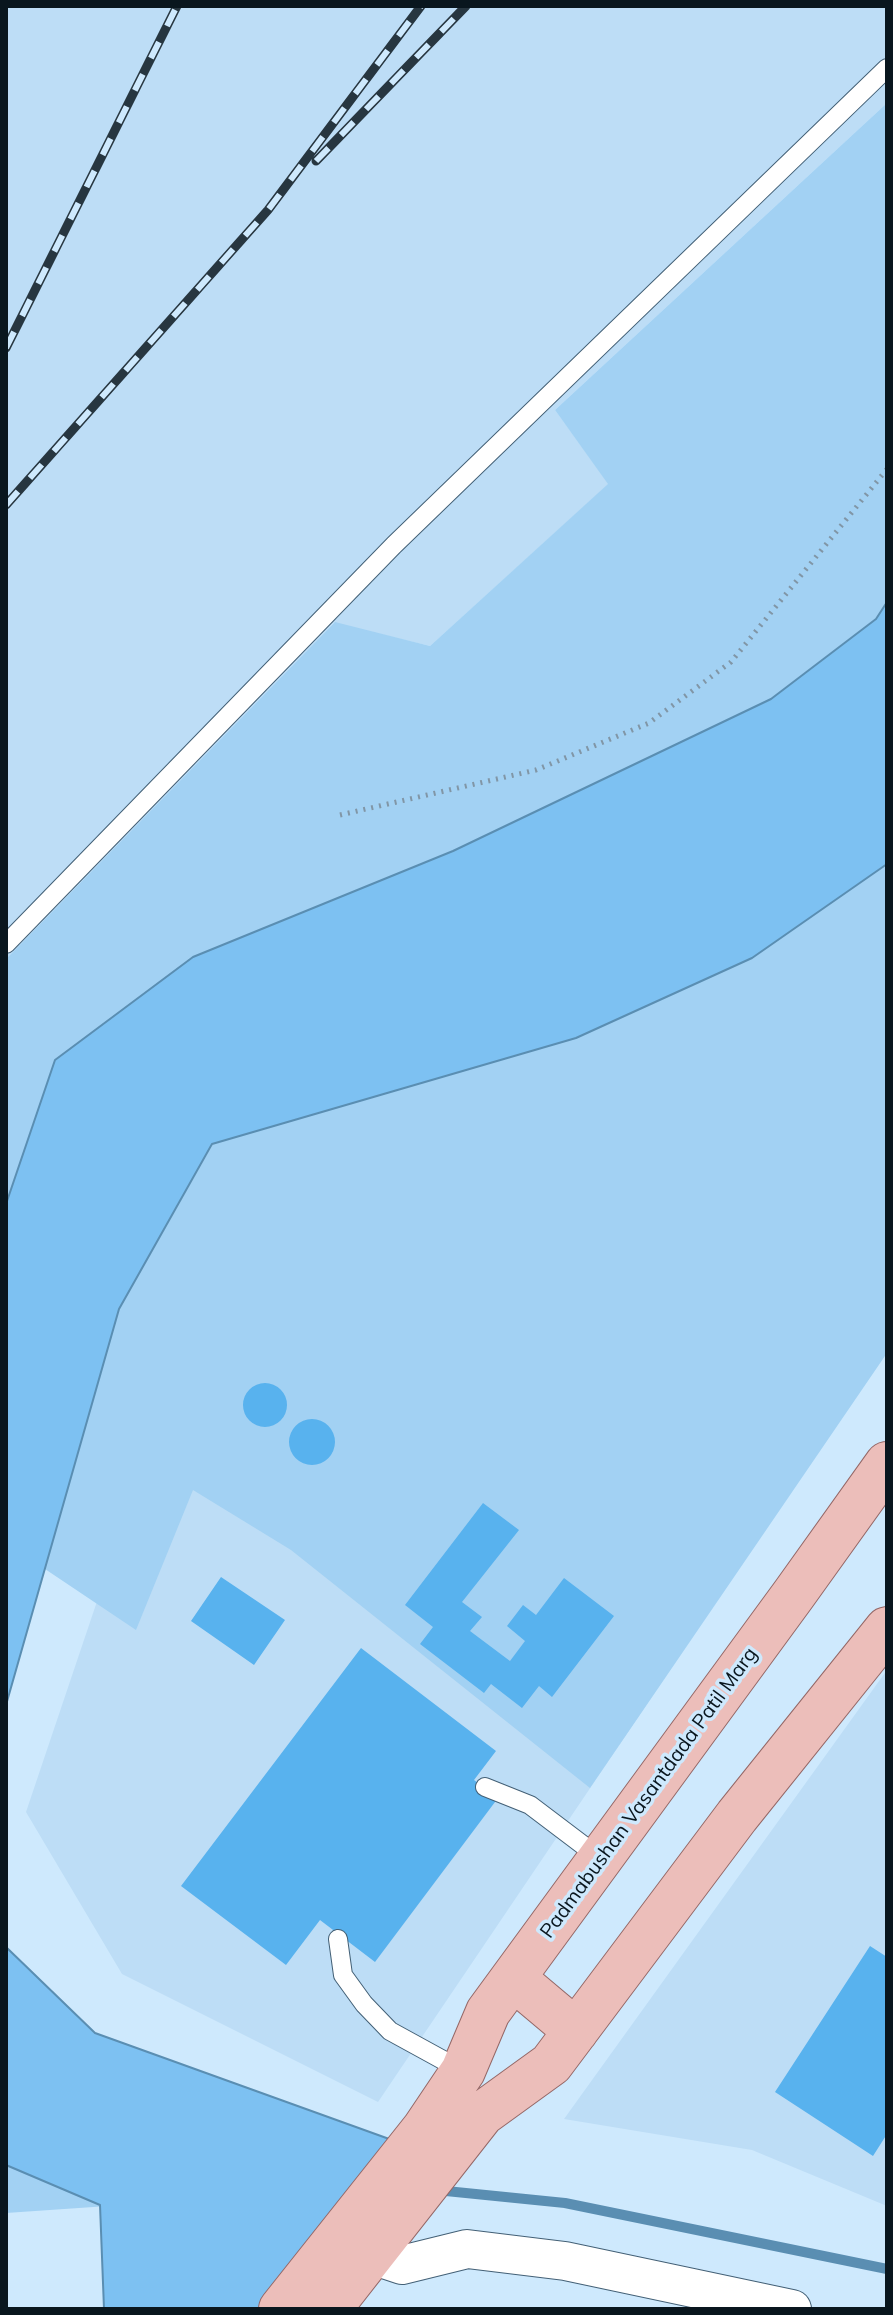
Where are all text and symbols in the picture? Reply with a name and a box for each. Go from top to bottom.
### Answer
street label: Padmabushan Vasantdada Patil Marg [535,1643,763,1943]

